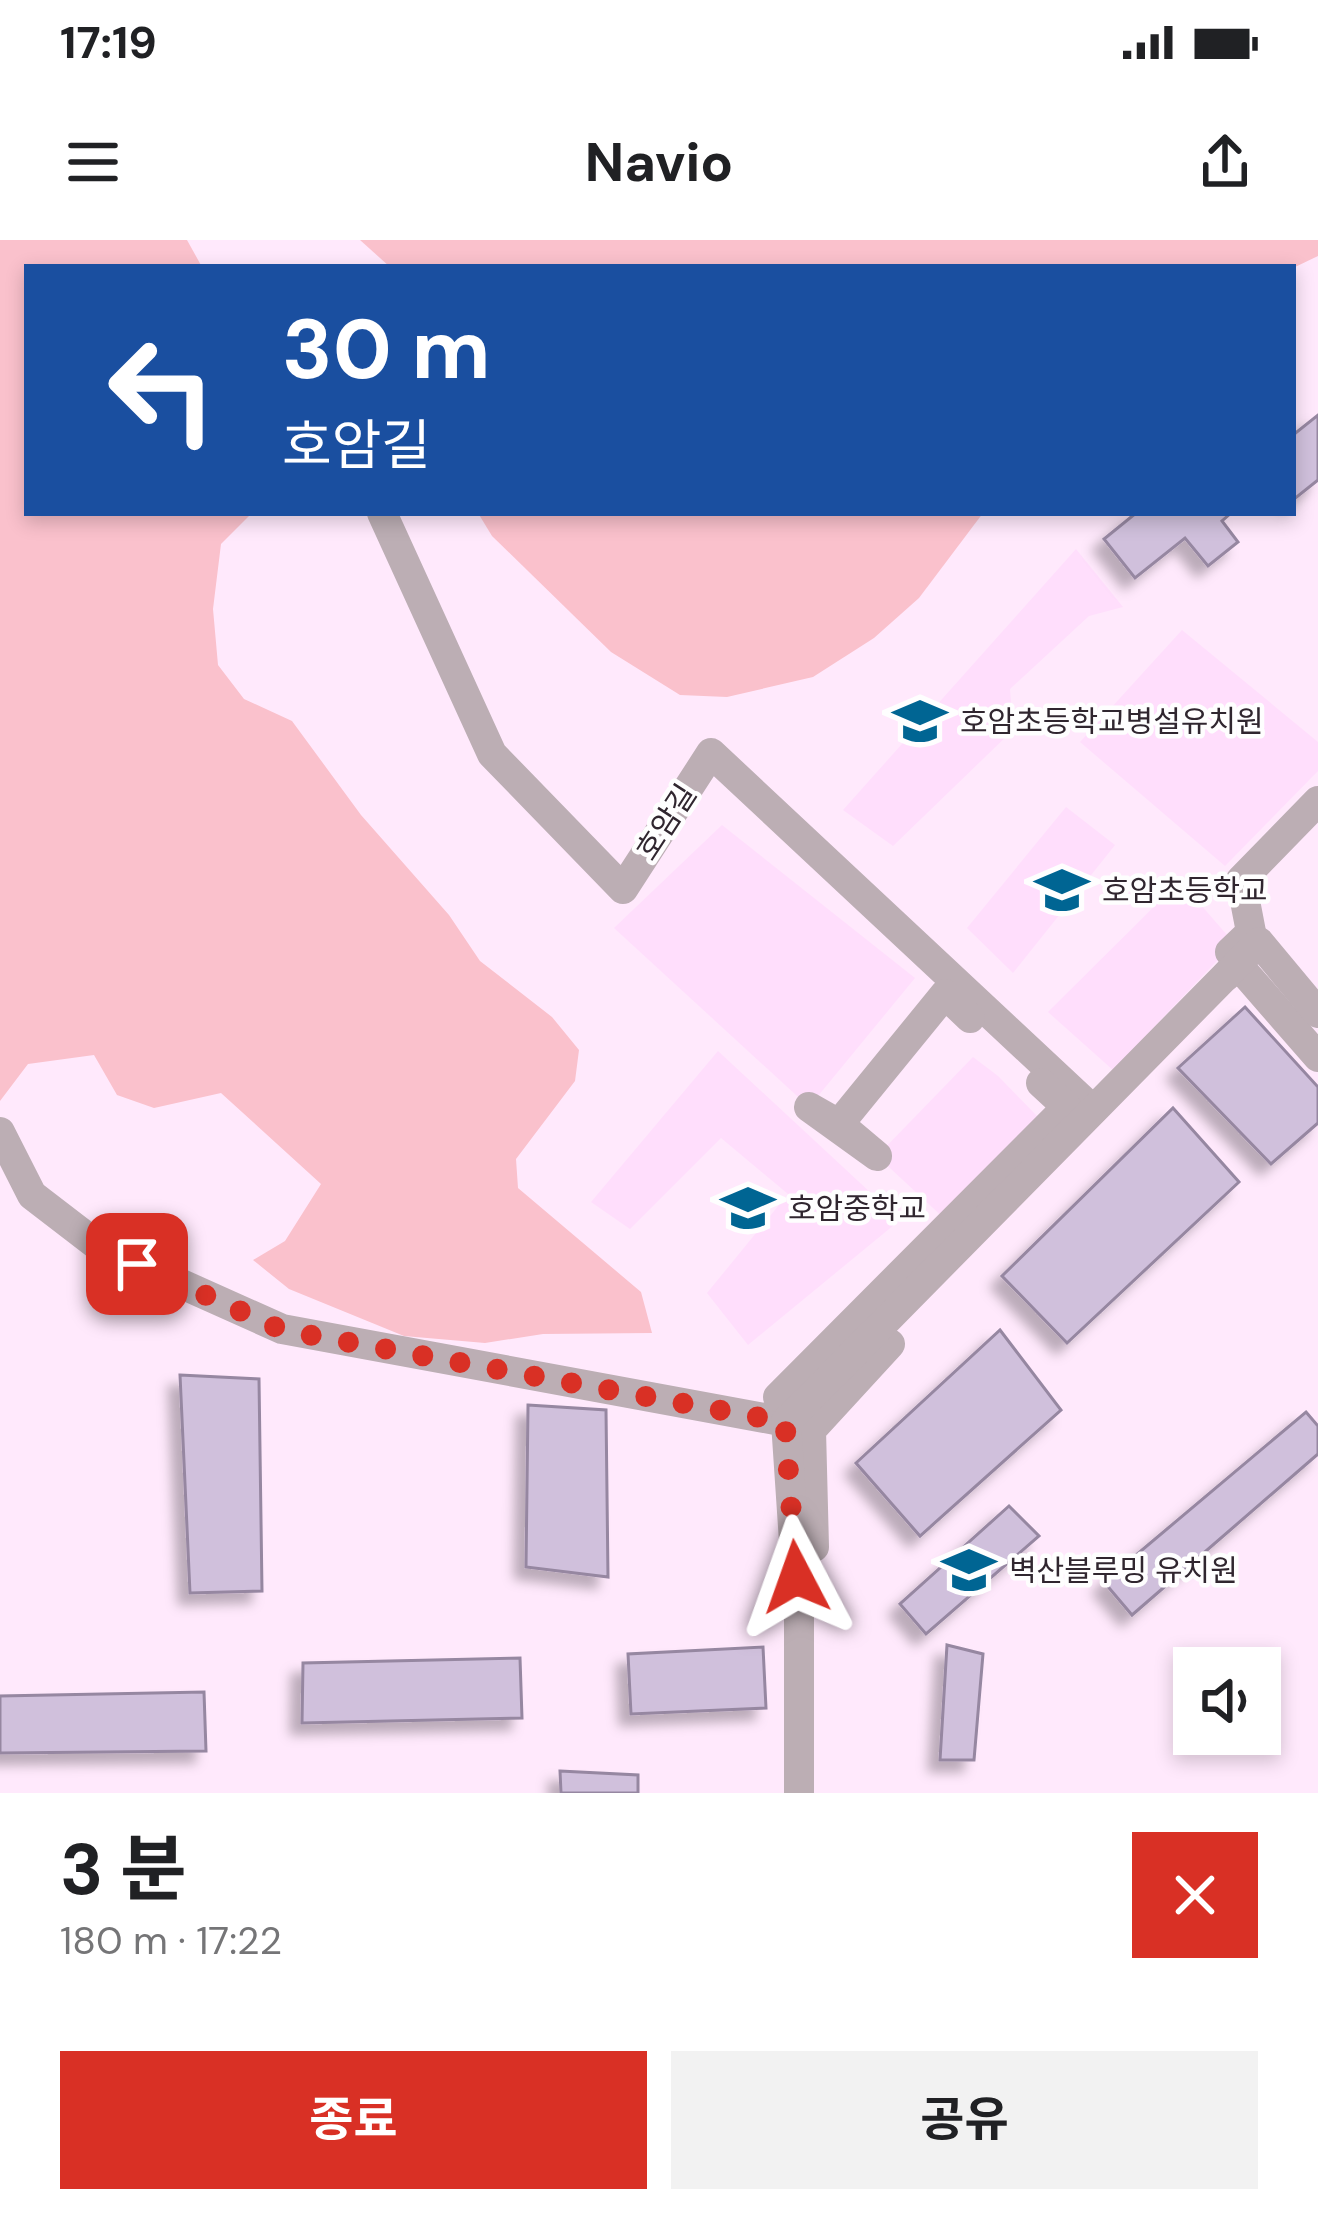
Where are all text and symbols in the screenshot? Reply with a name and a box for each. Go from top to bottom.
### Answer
text: 17:19 [60,13,157,72]
text: Navio [585,127,733,198]
icon: menu [60,129,126,195]
icon: share [1192,129,1258,195]
text: 30 m [282,295,491,404]
icon: left [84,312,240,468]
text: 호암길 [282,410,431,481]
school or university icon: 호암초등학교병설유치원 [891,692,949,750]
place label: 호암초등학교병설유치원 [960,702,1264,741]
street label: 호암길 [627,777,705,867]
school or university icon: 호암초등학교 [1033,861,1091,919]
place label: 호암초등학교 [1102,871,1268,910]
school or university icon: 호암중학교 [719,1179,777,1237]
place label: 호암중학교 [788,1189,926,1228]
pin [86,1213,188,1315]
icon: arrive [104,1231,170,1297]
position arrow [733,1514,859,1640]
school or university icon: 벽산블루밍 유치원 [940,1541,998,1599]
place label: 벽산블루밍 유치원 [1009,1551,1238,1590]
map controls [1173,1647,1281,1755]
button: sound [1173,1647,1281,1755]
text: 3 분 [60,1823,187,1916]
button: close [1132,1832,1258,1958]
text: 180 m · 17:22 [60,1915,282,1966]
button: 종료 [60,2051,647,2189]
button: 공유 [671,2051,1258,2189]

